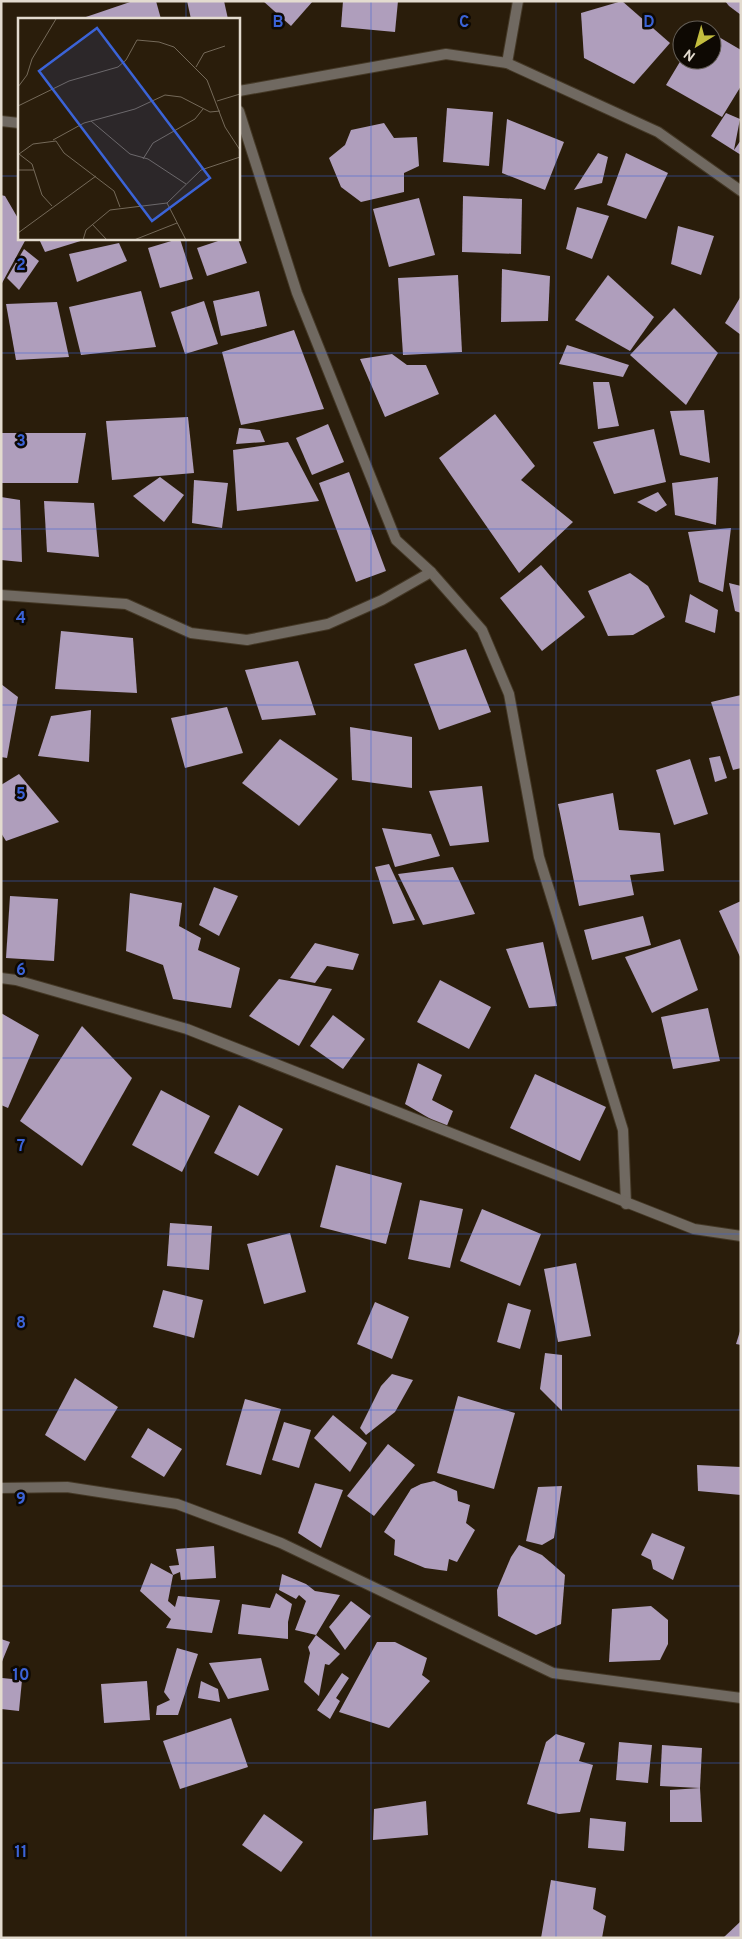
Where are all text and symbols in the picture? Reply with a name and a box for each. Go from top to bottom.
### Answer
text: B [272,13,284,33]
text: C [459,13,469,33]
text: D [643,13,655,33]
inset map [18,18,240,240]
north arrow [672,20,722,70]
text: N [681,44,699,64]
text: 2 [16,256,26,276]
text: 3 [16,432,26,452]
text: 4 [16,609,26,629]
text: 5 [16,785,26,805]
text: 6 [16,961,26,981]
text: 7 [17,1137,25,1157]
text: 8 [16,1314,26,1334]
text: 9 [16,1490,26,1510]
text: 10 [13,1666,29,1686]
text: 11 [15,1843,27,1863]

